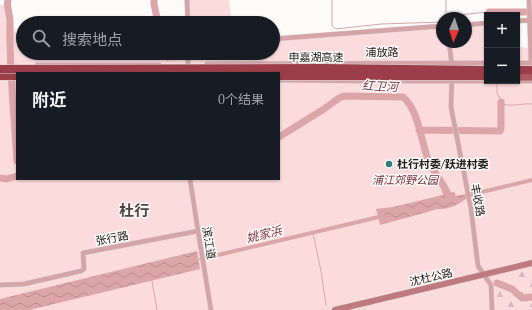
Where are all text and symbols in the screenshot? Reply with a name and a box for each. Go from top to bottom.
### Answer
north arrow [436,12,472,48]
map controls [484,12,520,84]
button: + [484,12,520,48]
search box [16,16,280,60]
icon: search [30,27,52,49]
text: 搜索地点 [62,29,122,49]
street label: 浦放路 [366,45,399,59]
button: − [484,48,520,84]
street label: 申嘉湖高速 [289,50,344,64]
water label: 红卫河 [362,78,400,95]
text: 附近 [32,88,66,111]
text: 0个结果 [218,90,264,108]
place label: 杜行村委/跃进村委 [397,157,489,171]
marker: 杜行村委/跃进村委 [384,159,394,169]
park label: 浦江郊野公园 [372,173,440,187]
street label: 丰收路 [468,182,488,218]
district label: 杜行 [119,200,149,220]
water label: 姚家浜 [245,222,284,245]
street label: 滨江道 [200,226,218,260]
street label: 张行路 [94,228,130,248]
street label: 沈杜公路 [408,265,454,289]

